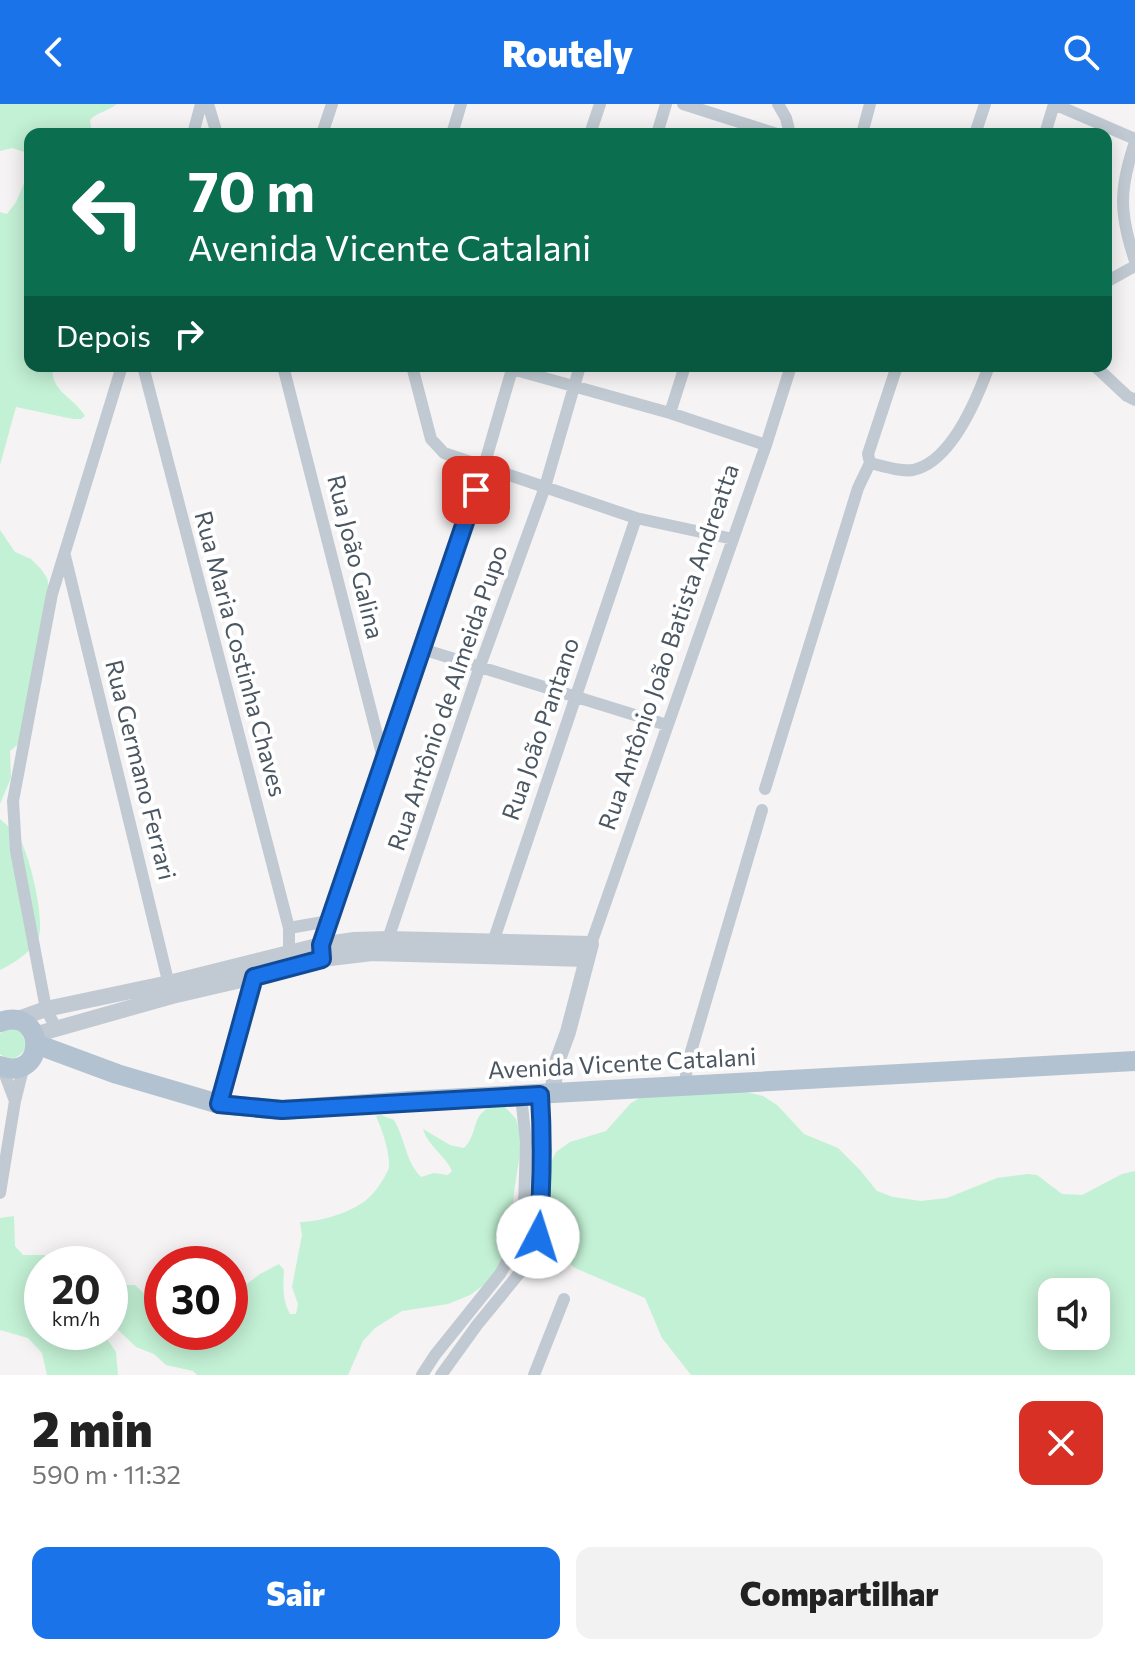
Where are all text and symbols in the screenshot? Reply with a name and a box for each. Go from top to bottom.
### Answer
icon: back [32,30,76,74]
text: Routely [502,30,633,74]
icon: search [1059,30,1103,74]
text: 70 m [188,155,315,224]
icon: left [56,160,160,264]
text: Avenida Vicente Catalani [188,224,591,268]
icon: right [167,312,211,356]
text: Depois [56,316,151,353]
pin [442,456,510,524]
street label: Rua Antônio João Batista Andreatta [591,460,744,833]
icon: arrive [454,468,498,512]
street label: Rua João Galina [322,472,391,642]
street label: Rua Maria Costinha Chaves [189,508,294,800]
street label: Rua Antônio de Almeida Pupo [381,541,513,854]
street label: Rua João Pantano [495,633,584,824]
street label: Rua Germano Ferrari [100,657,183,883]
street label: Avenida Vicente Catalani [487,1041,757,1084]
position arrow [496,1195,580,1279]
speed limit sign: 30 [144,1246,248,1350]
text: 20 [51,1263,101,1312]
map controls [1038,1278,1110,1350]
button: sound [1038,1278,1110,1350]
text: km/h [52,1306,100,1330]
text: 2 min [32,1398,153,1457]
button: close [1019,1401,1103,1485]
text: 590 m · 11:32 [32,1458,181,1489]
button: Sair [32,1547,560,1639]
button: Compartilhar [576,1547,1103,1639]

